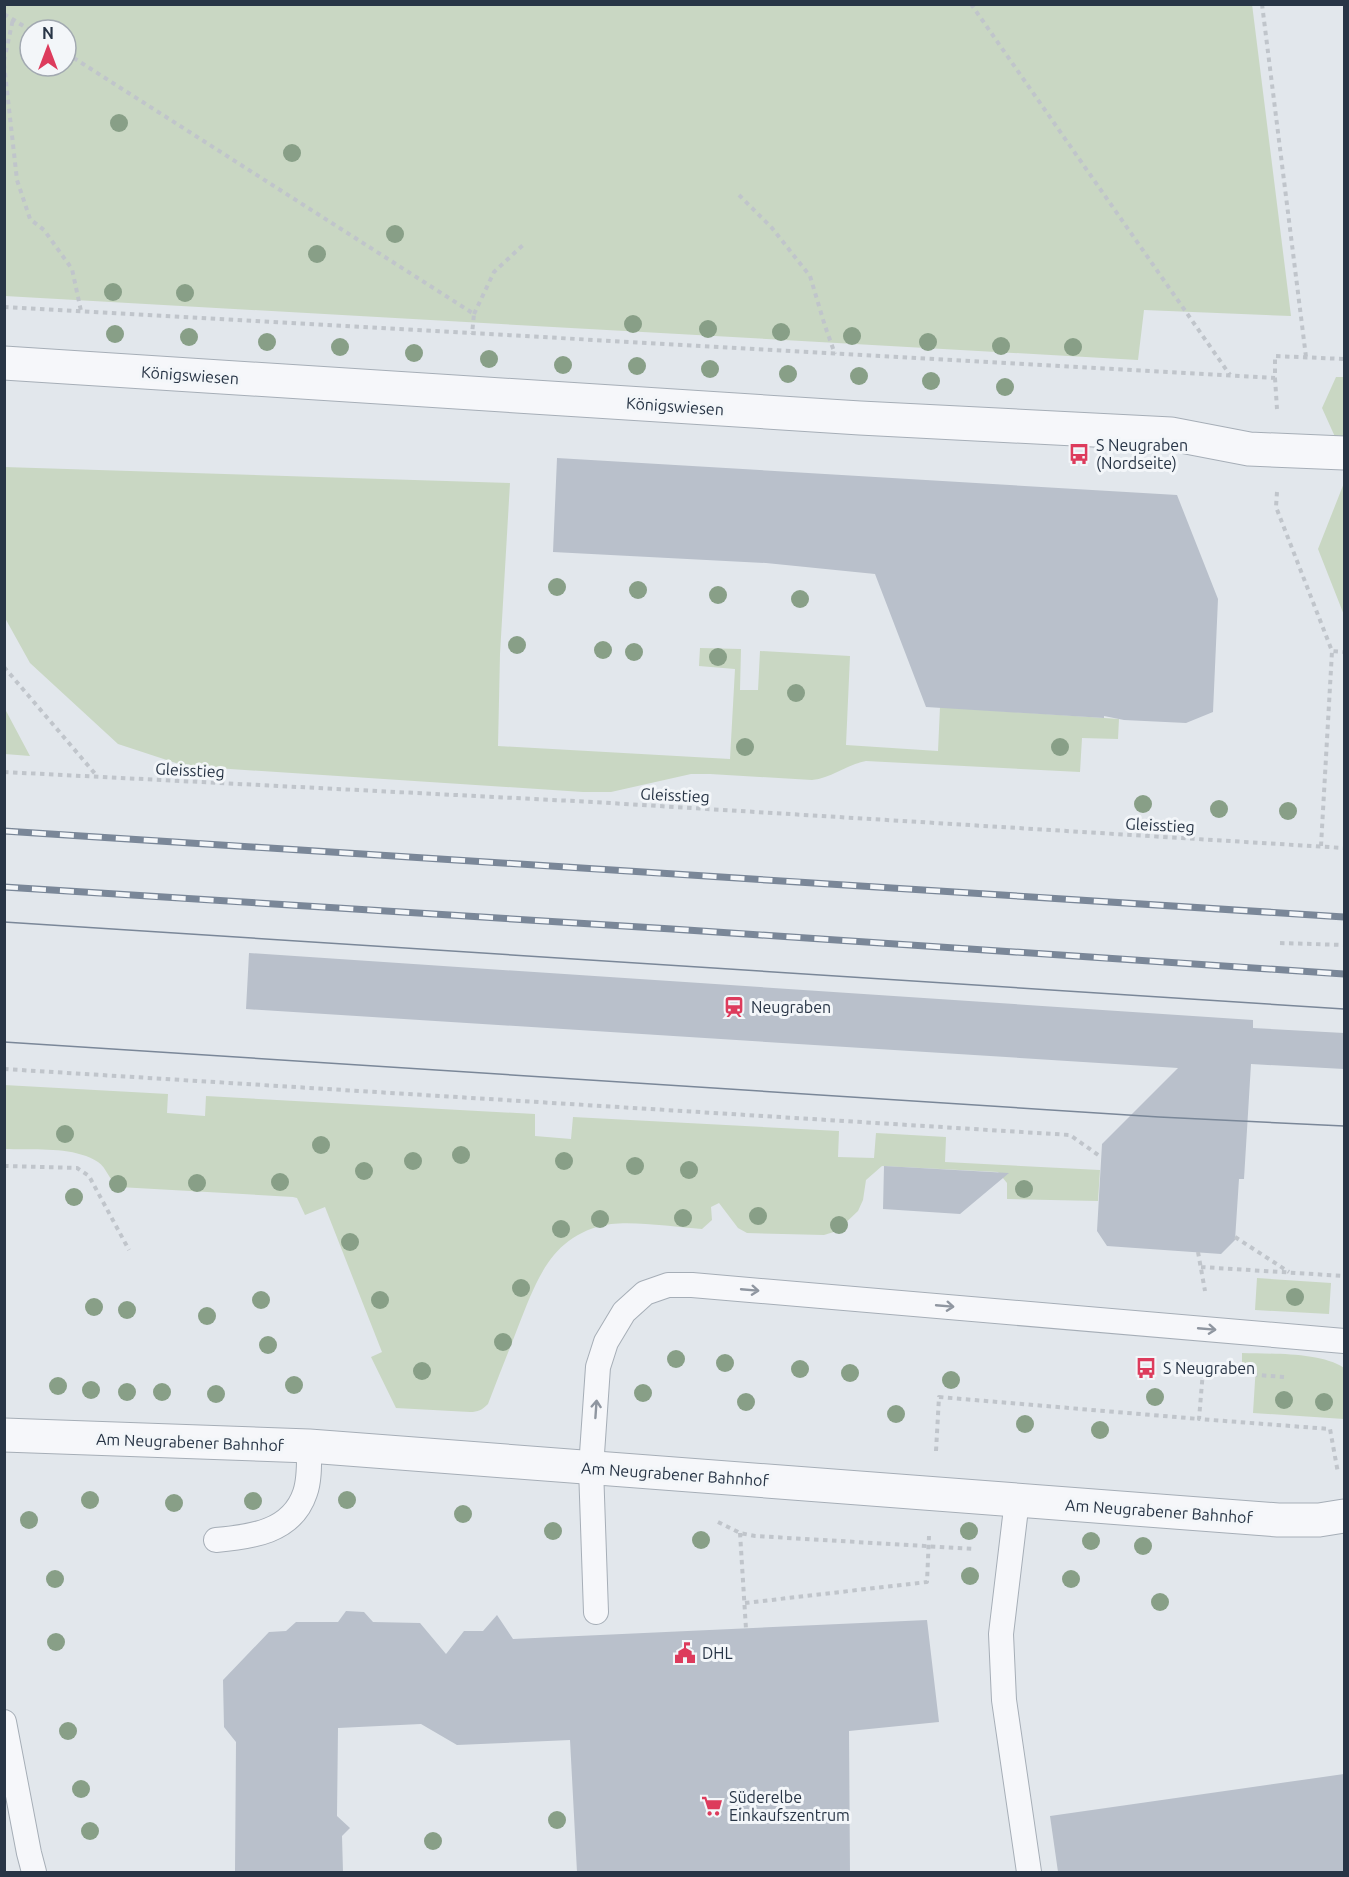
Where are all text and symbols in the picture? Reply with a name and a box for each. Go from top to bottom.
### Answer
north arrow [18,18,78,78]
text: N [42,24,54,42]
street label: Königswiesen [140,363,240,387]
street label: Königswiesen [625,394,725,418]
place label: S Neugraben (Nordseite) [1096,436,1188,473]
bus stop icon: S Neugraben (Nordseite) [1067,442,1091,466]
street label: Gleisstieg [155,759,225,781]
street label: Gleisstieg [640,784,710,806]
street label: Gleisstieg [1125,814,1195,836]
station icon: Neugraben [722,995,746,1019]
place label: Neugraben [751,998,831,1016]
one-way arrow [740,1285,760,1296]
one-way arrow [934,1301,954,1312]
one-way arrow [1196,1324,1216,1335]
bus stop icon: S Neugraben [1134,1356,1158,1380]
place label: S Neugraben [1163,1359,1255,1377]
one-way arrow [590,1400,601,1420]
street label: Am Neugrabener Bahnhof [96,1430,285,1454]
street label: Am Neugrabener Bahnhof [581,1458,770,1490]
street label: Am Neugrabener Bahnhof [1065,1495,1254,1527]
public building icon: DHL [673,1641,697,1665]
place label: DHL [702,1644,733,1662]
place label: Süderelbe Einkaufszentrum [729,1788,850,1824]
supermarket icon: Süderelbe Einkaufszentrum [700,1794,724,1818]

